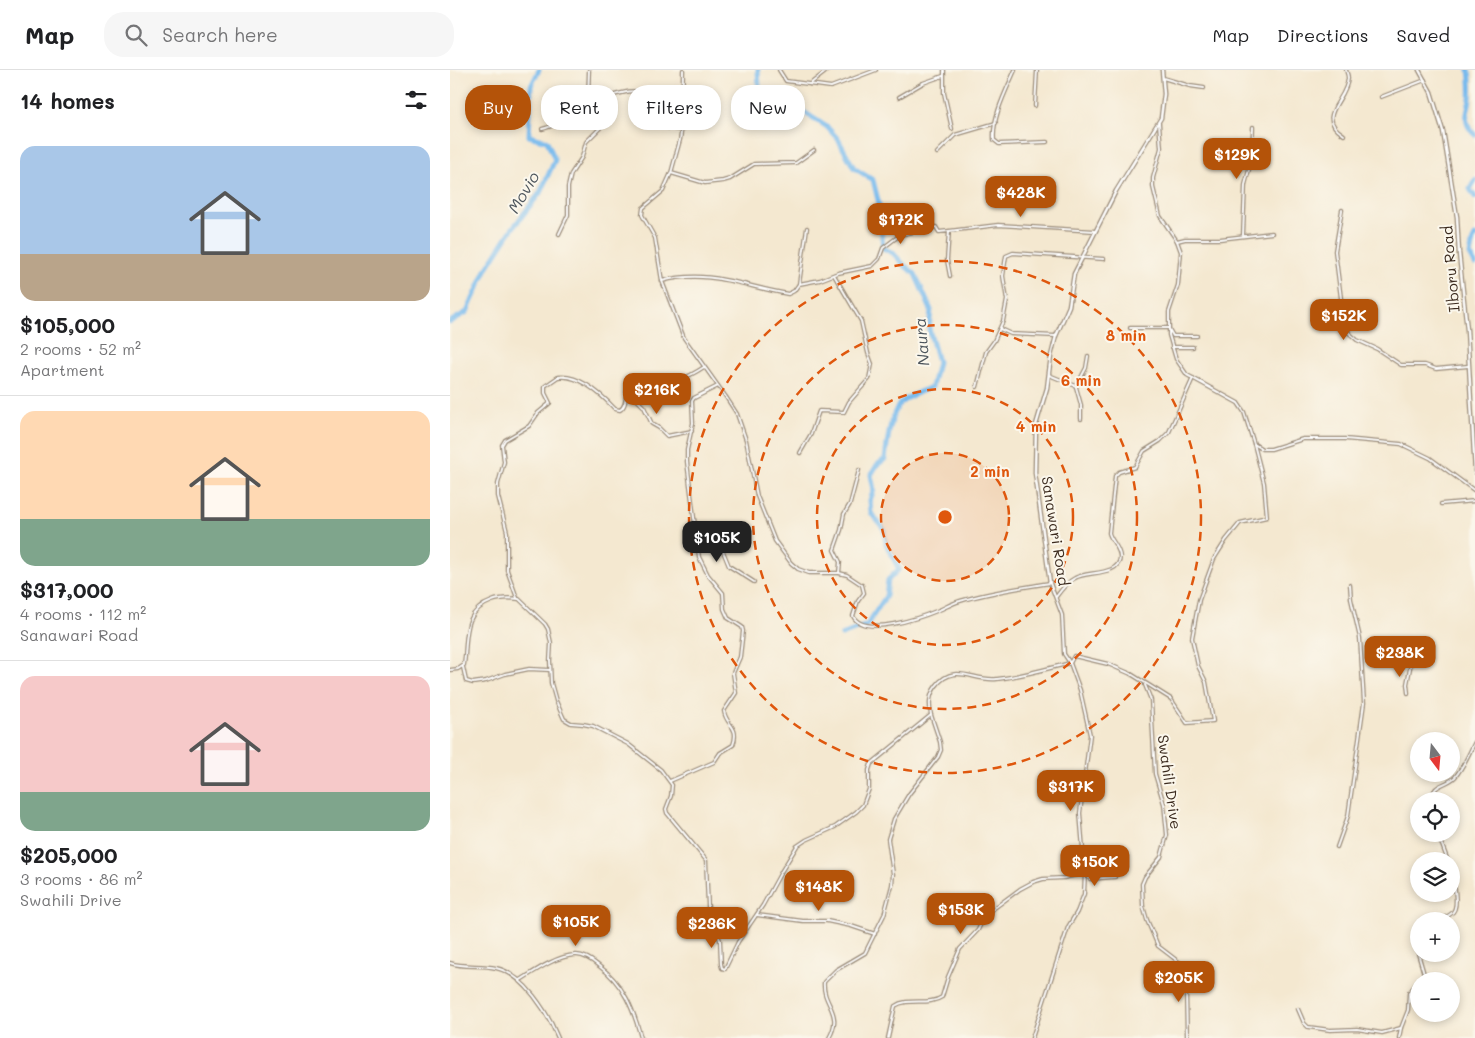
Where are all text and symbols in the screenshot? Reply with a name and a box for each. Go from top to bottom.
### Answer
search box [104,12,454,57]
text: Map [25,19,74,50]
icon: search [122,21,150,49]
text: Search here [162,22,278,47]
text: Map [1212,23,1249,47]
text: Directions [1277,23,1369,47]
text: Saved [1397,23,1450,47]
chip: Buy [465,85,531,130]
chip: Rent [541,85,618,130]
chip: Filters [628,85,721,130]
chip: New [731,85,805,130]
icon: filters [402,86,430,114]
text: 14 homes [20,87,115,114]
pin: $129K [1202,138,1272,180]
text: $129K [1214,143,1260,164]
water label: Movio [502,167,544,217]
pin: $428K [986,176,1056,218]
icon: home [180,178,270,268]
text: $428K [996,181,1046,202]
pin: $172K [866,202,936,245]
text: $172K [878,208,924,229]
street label: Ilboru Road [1436,225,1464,313]
pin: $152K [1309,298,1379,341]
text: $152K [1321,304,1367,325]
text: $105,000 [20,311,115,338]
water label: Naura [908,317,934,367]
text: 8 min [1106,325,1146,345]
text: 2 rooms · 52 m² [20,338,141,359]
text: Apartment [20,359,105,380]
text: 6 min [1061,370,1101,390]
pin: $216K [622,372,692,415]
text: $216K [634,378,680,399]
text: 4 min [1016,416,1056,436]
icon: home [180,444,270,534]
text: 2 min [970,461,1010,481]
street label: Sanawari Road [1037,475,1075,587]
centre of rings [936,508,954,526]
pin: $105K [682,520,752,563]
text: $105K [693,526,741,547]
text: $317,000 [20,576,114,603]
text: 4 rooms · 112 m² [20,603,146,624]
text: Sanawari Road [20,624,138,645]
pin: $238K [1365,636,1435,678]
text: $238K [1376,641,1424,662]
icon: home [180,709,270,799]
north arrow [1410,732,1460,782]
map controls [1410,732,1460,1022]
street label: Swahili Drive [1153,733,1187,831]
pin: $317K [1036,770,1106,812]
text: $317K [1048,775,1094,796]
button: locate [1410,792,1460,842]
text: $205,000 [20,841,117,868]
pin: $150K [1060,844,1130,887]
text: $150K [1071,850,1119,871]
button: layers [1410,852,1460,902]
text: 3 rooms · 86 m² [20,868,143,889]
pin: $148K [784,870,854,912]
text: $148K [795,875,843,896]
text: Swahili Drive [20,889,122,910]
pin: $153K [926,892,996,935]
text: $153K [938,898,984,919]
pin: $105K [541,904,611,947]
pin: $236K [677,906,747,949]
text: $105K [552,910,600,931]
text: $236K [688,912,736,933]
button: + [1410,912,1460,962]
pin: $205K [1144,960,1214,1003]
text: $205K [1155,966,1204,987]
button: − [1410,972,1460,1022]

